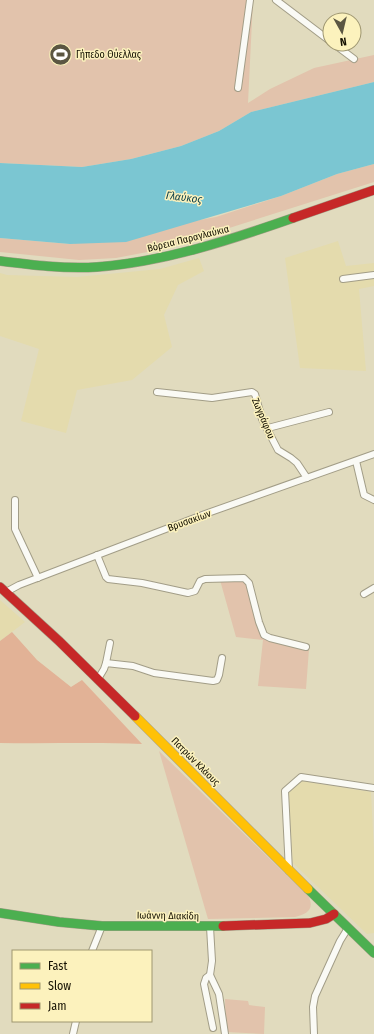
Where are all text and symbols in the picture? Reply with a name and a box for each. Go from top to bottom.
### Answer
north arrow [322,12,362,52]
text: N [339,35,347,48]
sports icon: Γήπεδο Θύελλας [48,41,74,67]
place label: Γήπεδο Θύελλας [76,48,142,61]
water label: Γλαύκος [165,189,203,206]
street label: Βόρεια Παραγλαύκια [146,222,230,255]
street label: Ζωγράφου [249,396,278,441]
street label: Βρυσακίων [166,506,213,534]
street label: Πατρών Κλάους [169,734,223,789]
street label: Ιωάννη Διακίδη [137,908,199,923]
legend [12,950,152,1022]
text: Fast [48,959,67,973]
text: Slow [48,979,71,993]
text: Jam [48,999,66,1013]

